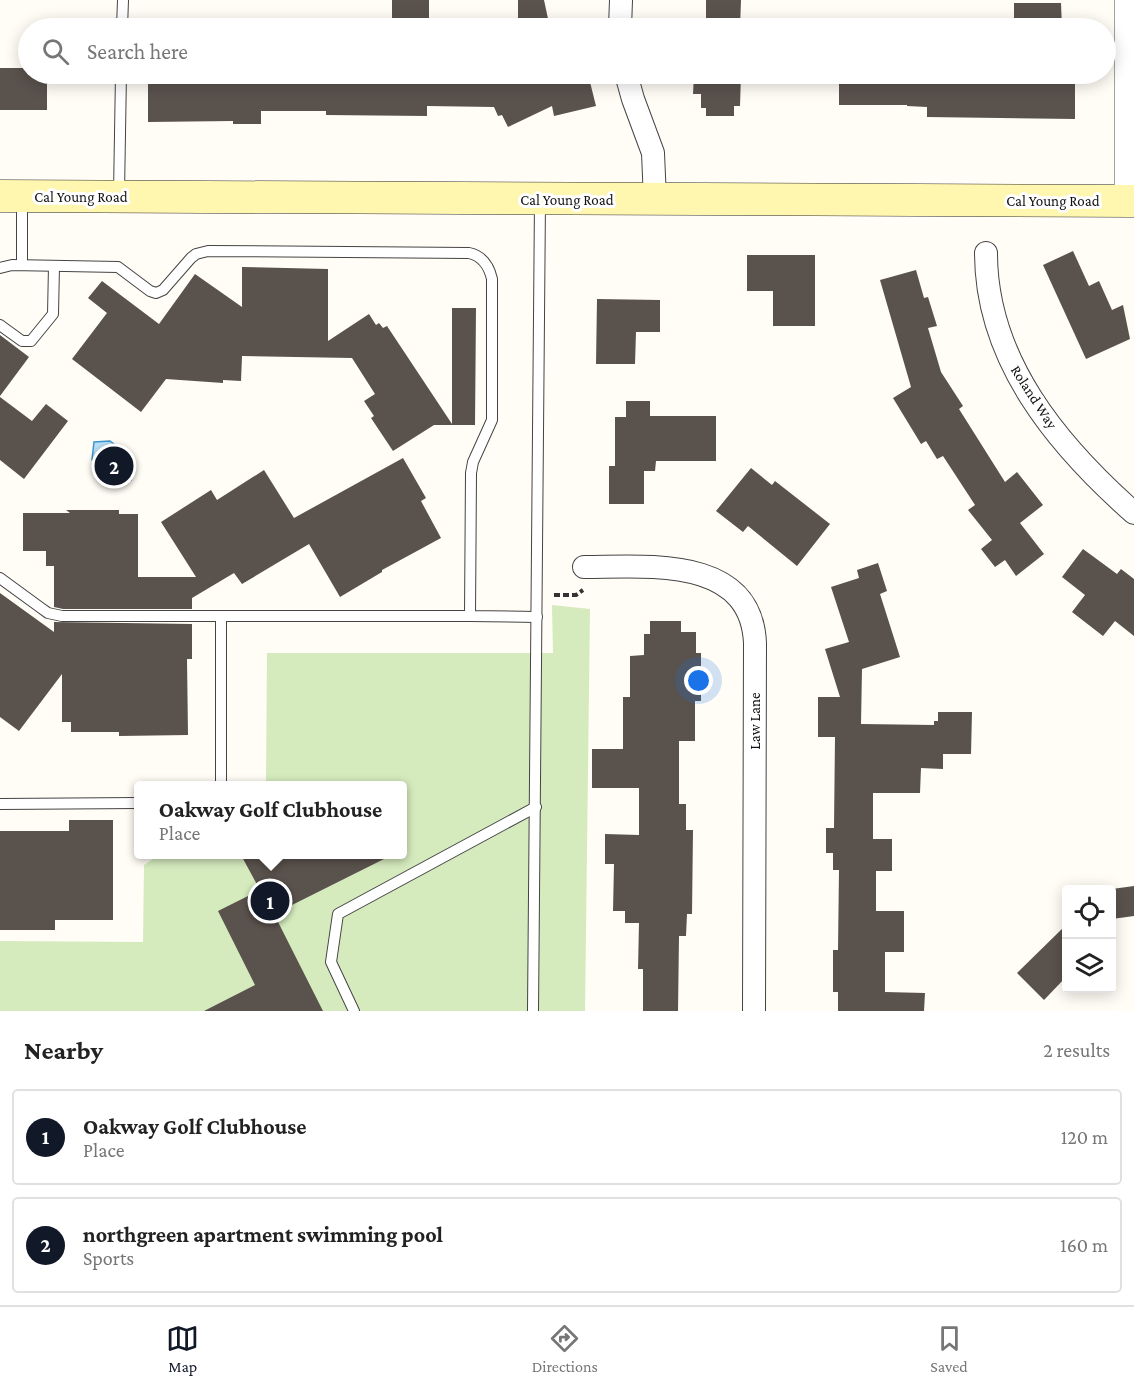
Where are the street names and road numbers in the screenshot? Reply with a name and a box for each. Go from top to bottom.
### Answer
street label: Cal Young Road [34,189,128,206]
street label: Cal Young Road [520,192,614,209]
street label: Cal Young Road [1006,193,1100,210]
street label: Roland Way [1007,362,1060,432]
street label: Law Lane [747,692,763,750]

